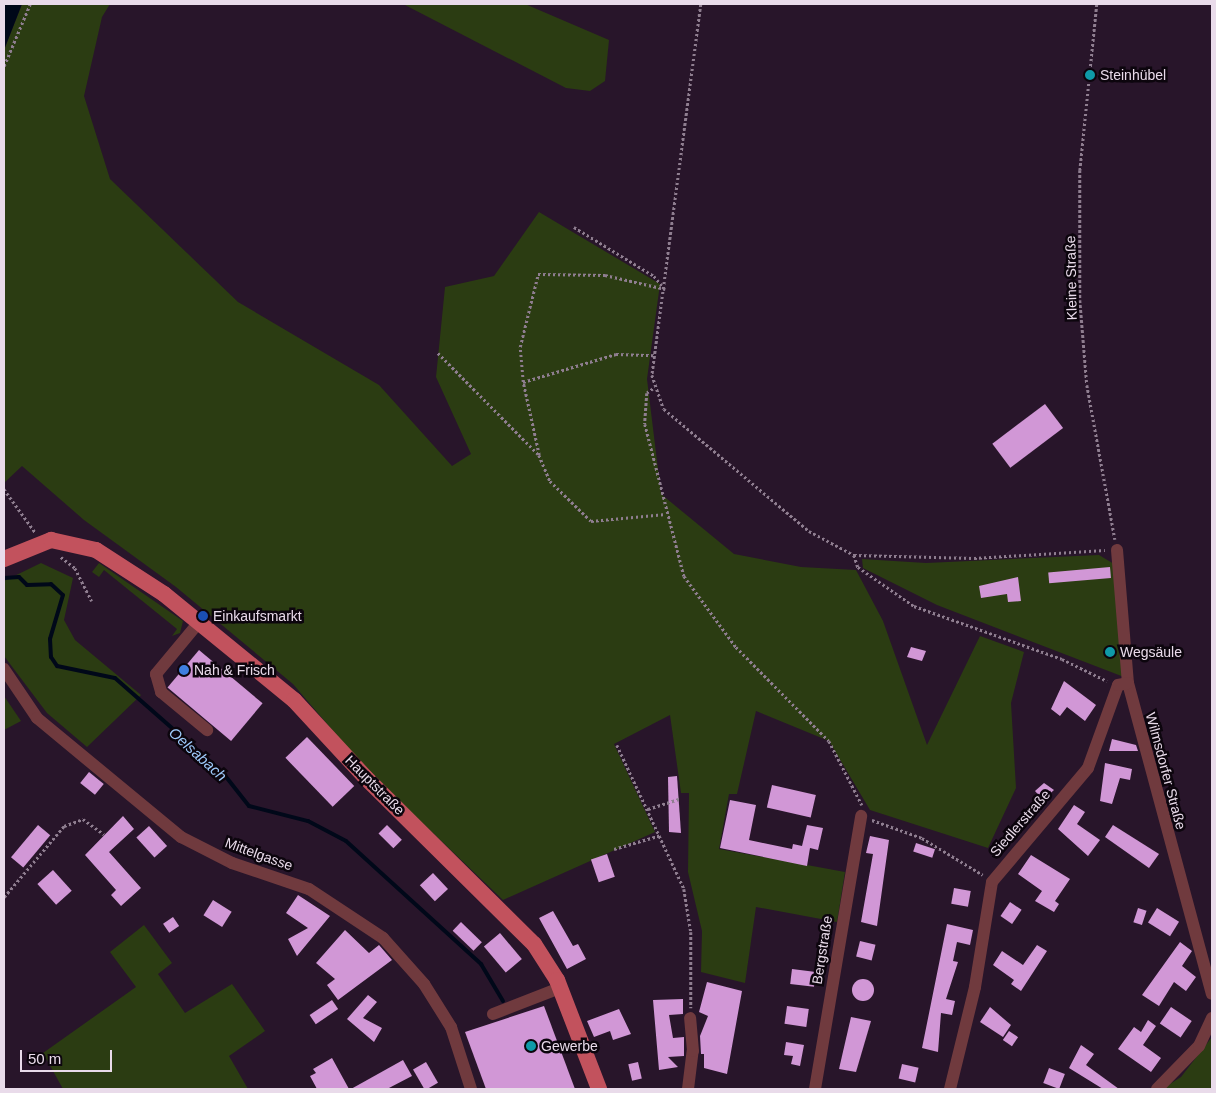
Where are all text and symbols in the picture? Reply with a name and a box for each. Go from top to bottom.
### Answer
place label: Steinhübel [1100,67,1166,83]
marker: Steinhübel [1084,69,1096,81]
street label: Kleine Straße [1062,235,1080,321]
place label: Einkaufsmarkt [213,608,302,624]
marker: Einkaufsmarkt [197,610,209,622]
place label: Wegsäule [1120,644,1182,660]
marker: Wegsäule [1104,646,1116,658]
place label: Nah & Frisch [194,662,275,678]
marker: Nah & Frisch [178,664,190,676]
street label: Wilmsdorfer Straße [1142,711,1190,831]
water label: Oelsabach [165,723,231,785]
street label: Hauptstraße [342,752,408,818]
street label: Siedlerstraße [986,786,1054,860]
street label: Mittelgasse [223,834,295,874]
street label: Bergstraße [808,914,836,986]
place label: Gewerbe [541,1038,598,1054]
scale bar [22,1040,115,1072]
marker: Gewerbe [525,1040,537,1052]
text: 50 m [28,1050,61,1067]

